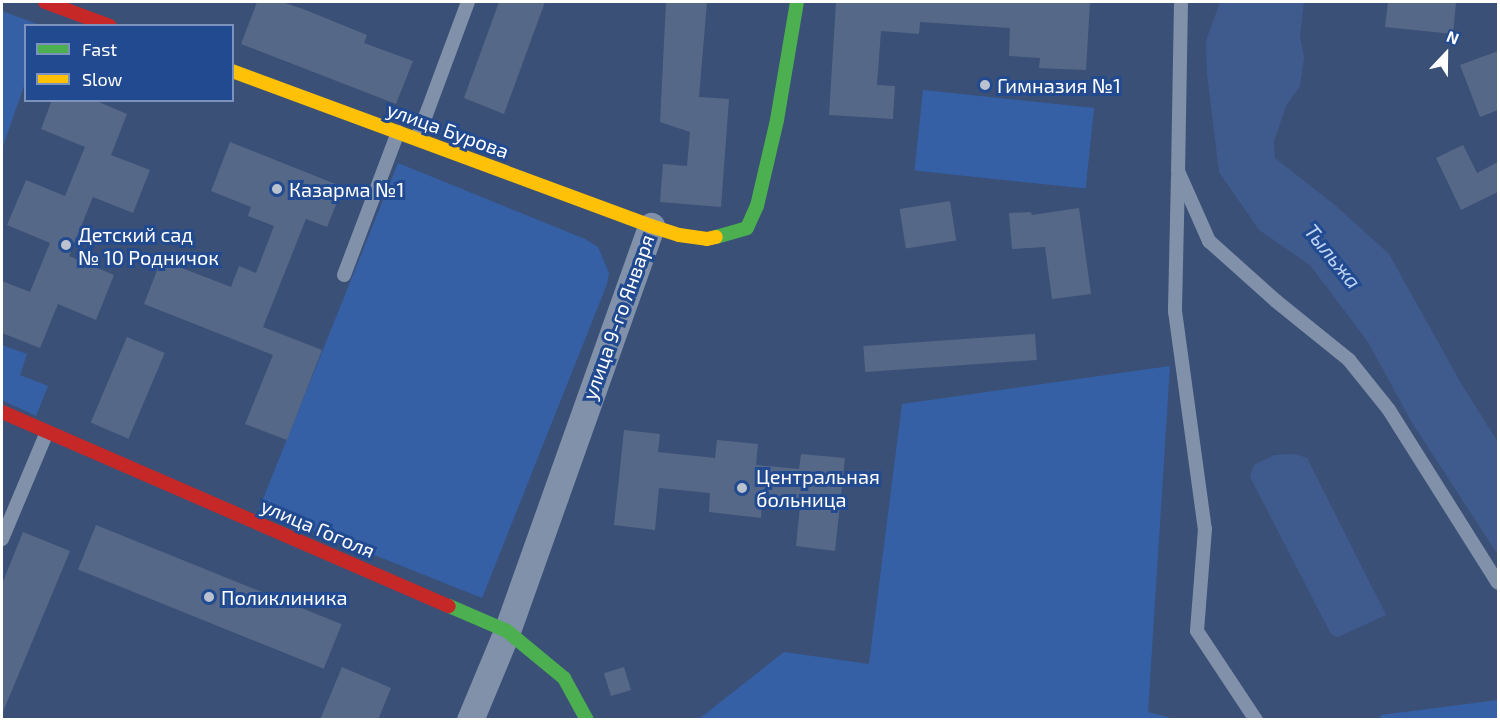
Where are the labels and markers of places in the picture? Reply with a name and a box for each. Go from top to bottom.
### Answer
place label: Гимназия №1 [997,73,1121,97]
marker: Гимназия №1 [978,78,992,92]
place label: Казарма №1 [289,177,404,201]
marker: Казарма №1 [270,182,284,196]
place label: Детский сад № 10 Родничок [78,222,219,269]
marker: Детский сад № 10 Родничок [59,238,73,252]
place label: Центральная больница [756,464,880,511]
marker: Центральная больница [733,479,751,497]
place label: Поликлиника [221,585,347,609]
marker: Поликлиника [202,590,216,604]

